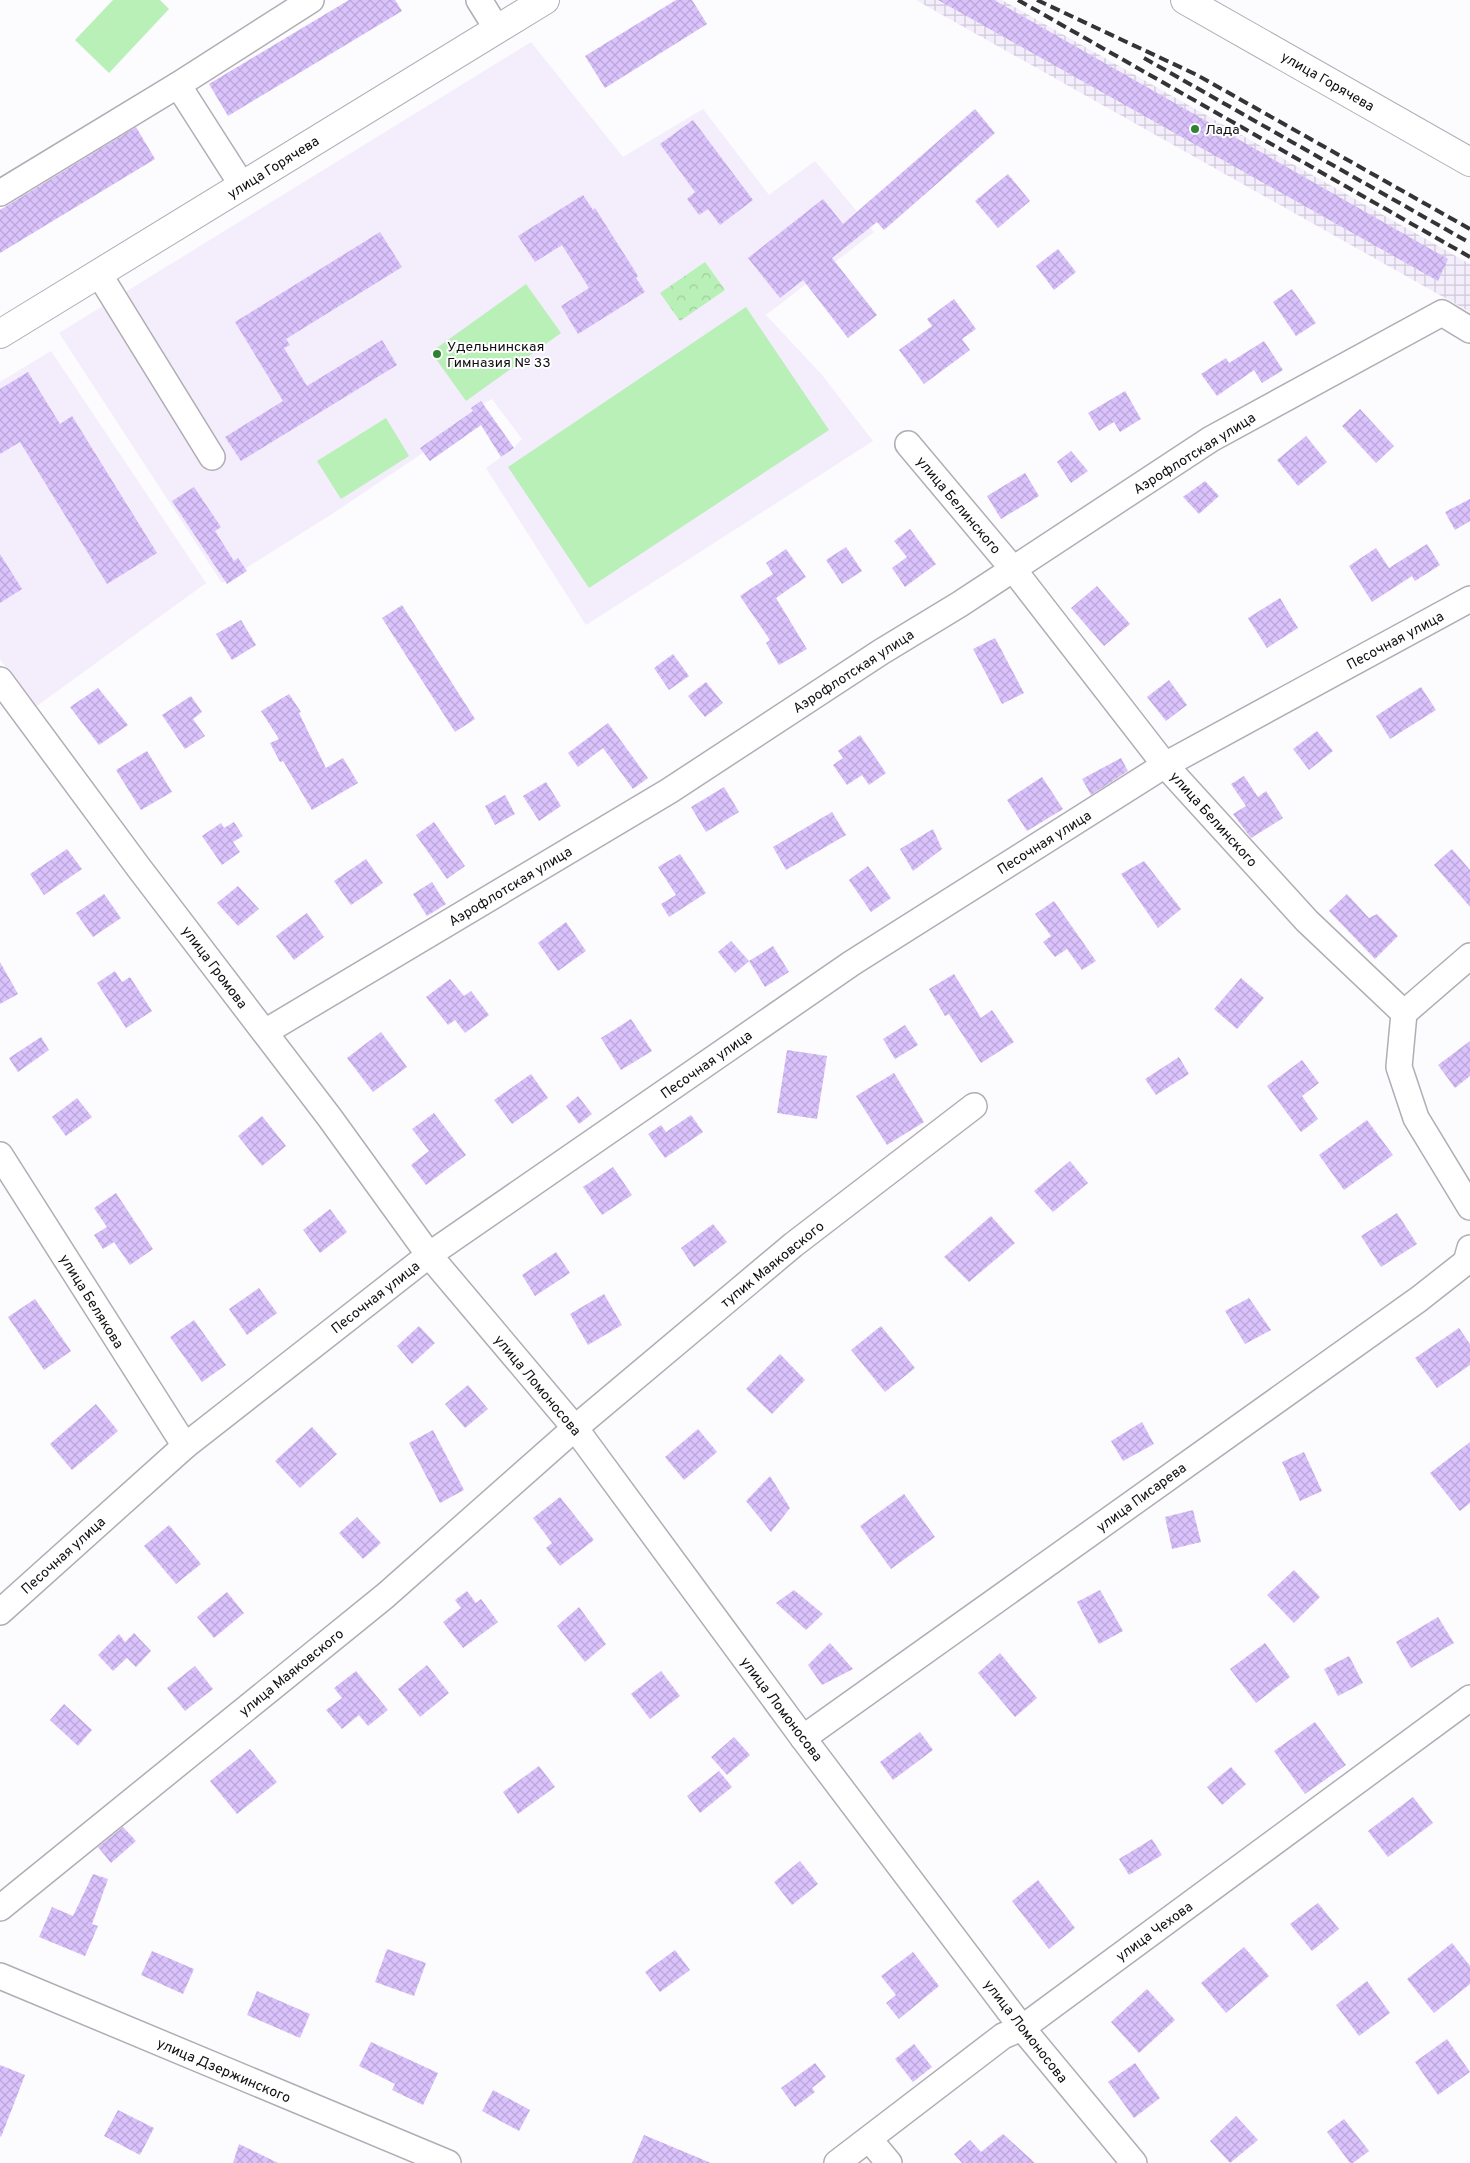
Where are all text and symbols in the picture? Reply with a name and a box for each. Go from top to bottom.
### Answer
street label: улица Горячева [1278,49,1377,116]
place label: Лада [1205,122,1240,139]
marker: Лада [1189,123,1201,135]
street label: улица Горячева [225,133,323,203]
place label: Удельнинская Гимназия № 33 [447,339,551,372]
marker: Удельнинская Гимназия № 33 [431,348,443,360]
street label: Аэрофлотская улица [1131,410,1259,499]
street label: улица Белинского [912,454,1004,558]
street label: Песочная улица [1344,609,1447,674]
street label: Аэрофлотская улица [790,627,918,718]
street label: улица Белинского [1166,769,1260,871]
street label: Песочная улица [995,808,1095,879]
street label: Аэрофлотская улица [446,844,576,931]
street label: улица Громова [177,923,250,1013]
street label: Песочная улица [658,1027,756,1103]
street label: тупик Маяковского [718,1218,828,1312]
street label: улица Белякова [55,1252,127,1352]
street label: Песочная улица [328,1258,424,1338]
street label: улица Ломоносова [490,1332,584,1440]
street label: улица Писарева [1094,1460,1190,1537]
street label: Песочная улица [18,1514,110,1598]
street label: улица Маяковского [236,1626,348,1721]
street label: улица Ломоносова [736,1654,826,1765]
street label: улица Чехова [1113,1899,1197,1966]
street label: улица Ломоносова [979,1977,1070,2087]
street label: улица Дзержинского [154,2035,293,2107]

